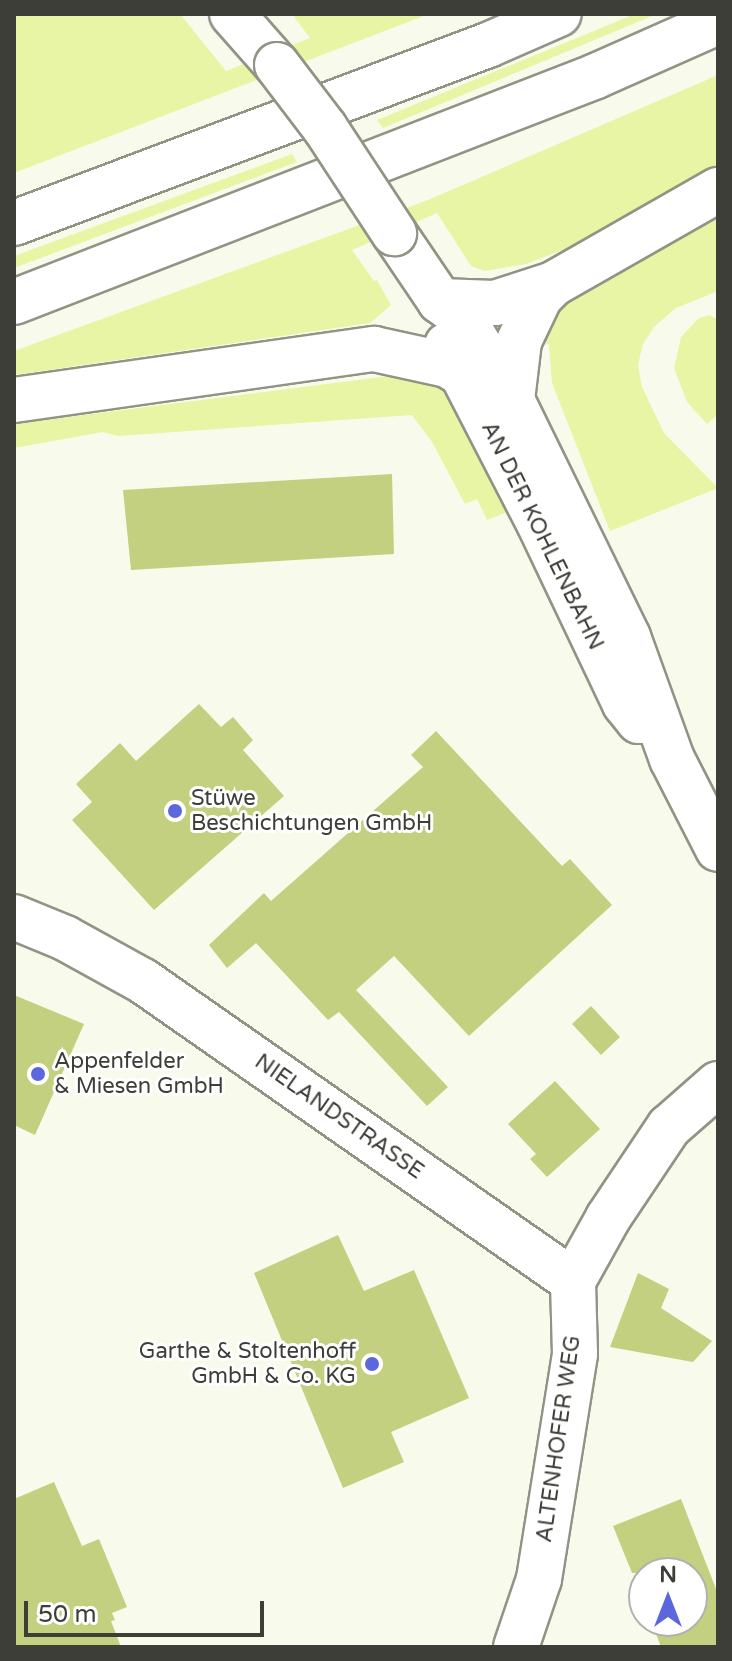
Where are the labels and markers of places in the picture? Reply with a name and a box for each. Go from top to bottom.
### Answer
place label: Stüwe Beschichtungen GmbH [191,785,432,836]
marker: Stüwe Beschichtungen GmbH [166,802,184,820]
place label: Appenfelder & Miesen GmbH [54,1048,224,1100]
marker: Appenfelder & Miesen GmbH [29,1065,47,1083]
place label: Garthe & Stoltenhoff GmbH & Co. KG [139,1338,356,1390]
marker: Garthe & Stoltenhoff GmbH & Co. KG [363,1355,381,1373]

